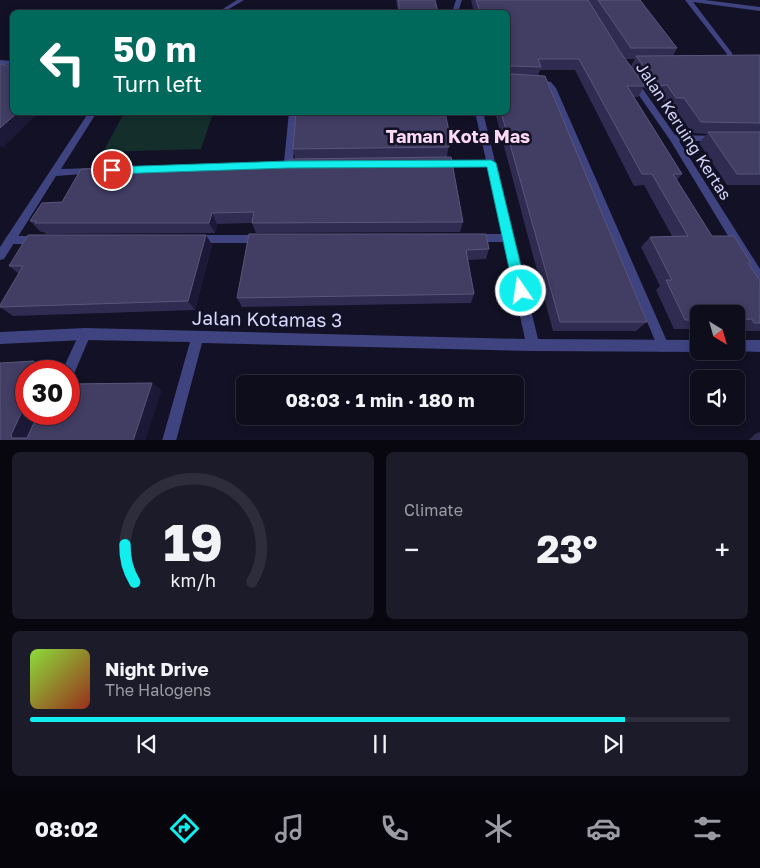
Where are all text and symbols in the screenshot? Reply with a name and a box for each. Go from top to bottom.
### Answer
text: 50 m [113,28,196,70]
icon: left [30,30,95,95]
street label: Jalan Keruing Kertas [632,58,736,204]
text: Turn left [113,70,202,97]
district label: Taman Kota Mas [386,125,530,147]
pin [91,149,133,191]
icon: arrive [98,156,126,184]
position arrow [494,264,546,316]
north arrow [690,305,745,360]
map controls [690,305,745,425]
street label: Jalan Kotamas 3 [192,306,342,331]
speed limit sign: 30 [15,360,80,425]
button: sound [690,370,745,425]
text: 08:03 · 1 min · 180 m [285,388,475,411]
text: Climate [404,500,463,520]
text: 19 [163,510,223,572]
text: 23° [536,526,598,571]
text: − [404,533,419,566]
text: + [715,533,730,566]
text: km/h [170,569,216,591]
text: Night Drive [105,657,209,680]
text: The Halogens [105,680,211,700]
icon: previous [133,730,161,758]
icon: pause [366,730,394,758]
icon: next [599,730,627,758]
icon: directions [167,811,202,846]
icon: music [272,811,307,846]
icon: phone [377,811,412,846]
icon: climate [481,811,516,846]
icon: car [586,811,621,846]
icon: filters [690,811,725,846]
text: 08:02 [35,815,98,842]

